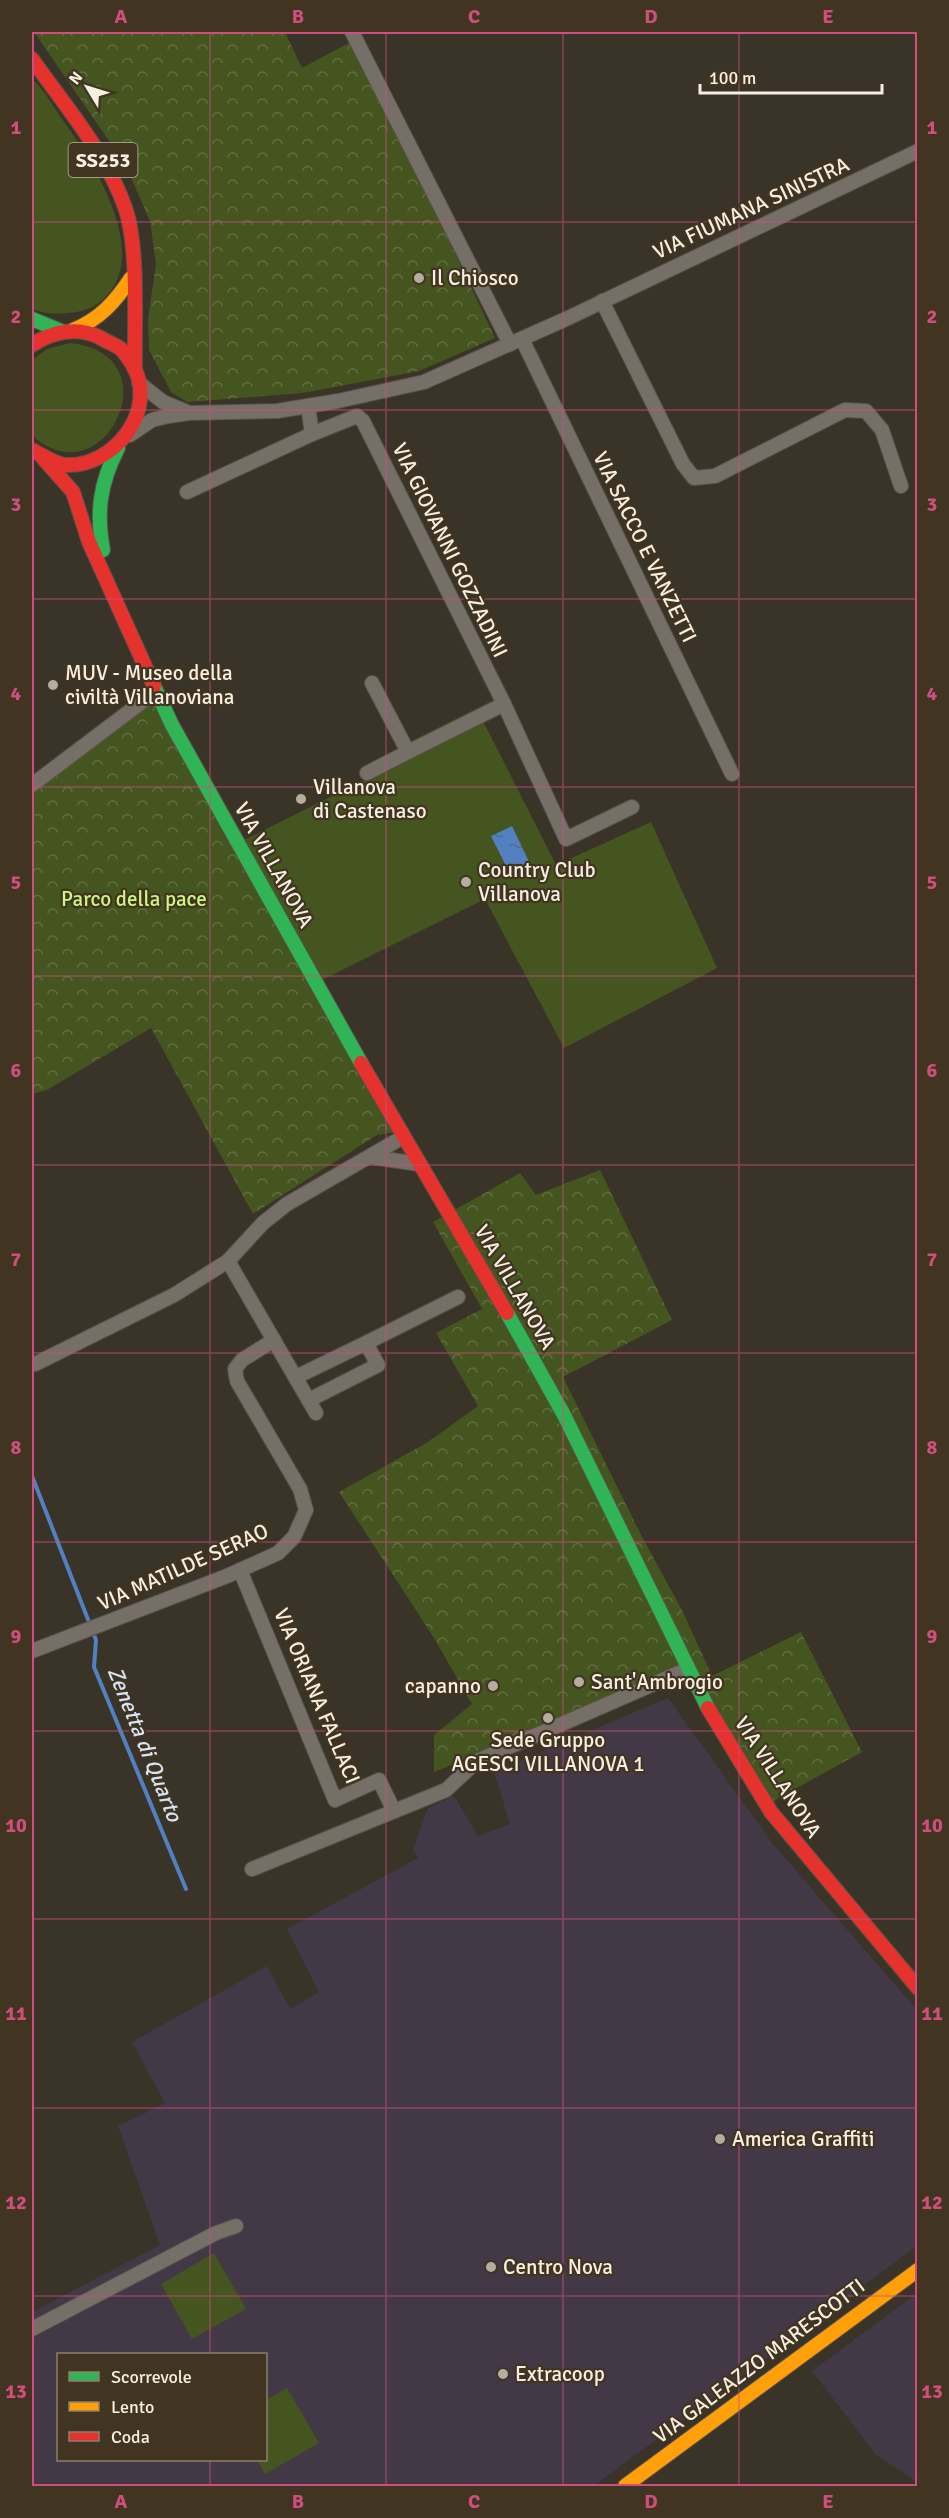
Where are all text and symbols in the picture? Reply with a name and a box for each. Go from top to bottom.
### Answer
text: A [115,4,128,29]
text: B [292,4,304,29]
text: C [468,4,480,29]
text: D [644,4,658,29]
text: E [822,4,834,29]
north arrow [57,57,117,117]
scale bar [700,57,882,95]
text: 100 m [709,67,756,89]
text: N [65,68,87,89]
text: 1 [11,115,22,140]
text: 1 [927,115,938,140]
road number: SS253 [68,143,138,177]
street label: VIA FIUMANA SINISTRA [649,151,853,265]
place label: Il Chiosco [431,265,519,291]
marker: Il Chiosco [412,271,426,285]
text: 2 [11,304,21,329]
text: 2 [927,304,937,329]
street label: VIA GIOVANNI GOZZADINI [387,438,513,662]
street label: VIA SACCO E VANZETTI [587,447,703,647]
text: 3 [11,492,21,517]
text: 3 [927,492,937,517]
place label: MUV - Museo della civiltà Villanoviana [65,660,234,710]
marker: MUV - Museo della civiltà Villanoviana [46,678,60,692]
text: 4 [11,681,22,706]
text: 4 [927,681,938,706]
place label: Villanova di Castenaso [313,774,427,824]
marker: Villanova di Castenaso [294,792,308,806]
street label: VIA VILLANOVA [229,798,319,933]
place label: Country Club Villanova [478,857,596,907]
text: 5 [11,870,21,895]
text: 5 [927,870,937,895]
marker: Country Club Villanova [459,875,473,889]
park label: Parco della pace [61,886,207,912]
text: 6 [11,1058,22,1083]
text: 6 [927,1058,938,1083]
street label: VIA VILLANOVA [469,1220,561,1354]
text: 7 [11,1247,22,1272]
text: 7 [927,1247,938,1272]
text: 8 [11,1435,22,1460]
text: 8 [927,1435,938,1460]
street label: VIA MATILDE SERAO [94,1518,272,1616]
street label: VIA ORIANA FALLACI [268,1604,366,1788]
text: 9 [11,1624,22,1649]
text: 9 [927,1624,938,1649]
water label: Zenetta di Quarto [102,1663,189,1827]
place label: Sant'Ambrogio [591,1669,723,1695]
place label: capanno [405,1673,481,1699]
marker: Sant'Ambrogio [572,1675,586,1689]
marker: capanno [486,1679,500,1693]
marker: Sede Gruppo AGESCI VILLANOVA 1 [541,1711,555,1725]
street label: VIA VILLANOVA [729,1711,827,1843]
place label: Sede Gruppo AGESCI VILLANOVA 1 [451,1727,645,1777]
text: 10 [5,1813,27,1838]
text: 10 [921,1813,943,1838]
text: 11 [5,2001,27,2026]
text: 11 [921,2001,943,2026]
place label: America Graffiti [732,2126,875,2152]
marker: America Graffiti [713,2132,727,2146]
text: 12 [5,2190,27,2215]
text: 12 [921,2190,943,2215]
place label: Centro Nova [503,2254,613,2280]
marker: Centro Nova [484,2260,498,2274]
street label: VIA GALEAZZO MARESCOTTI [648,2273,870,2449]
legend [57,2353,267,2461]
place label: Extracoop [515,2361,605,2387]
text: Scorrevole [111,2366,192,2388]
marker: Extracoop [496,2367,510,2381]
text: 13 [5,2379,27,2404]
text: 13 [921,2379,943,2404]
text: Lento [111,2396,154,2418]
text: Coda [111,2426,150,2448]
text: A [115,2489,128,2514]
text: B [292,2489,304,2514]
text: C [468,2489,480,2514]
text: D [644,2489,658,2514]
text: E [822,2489,834,2514]

